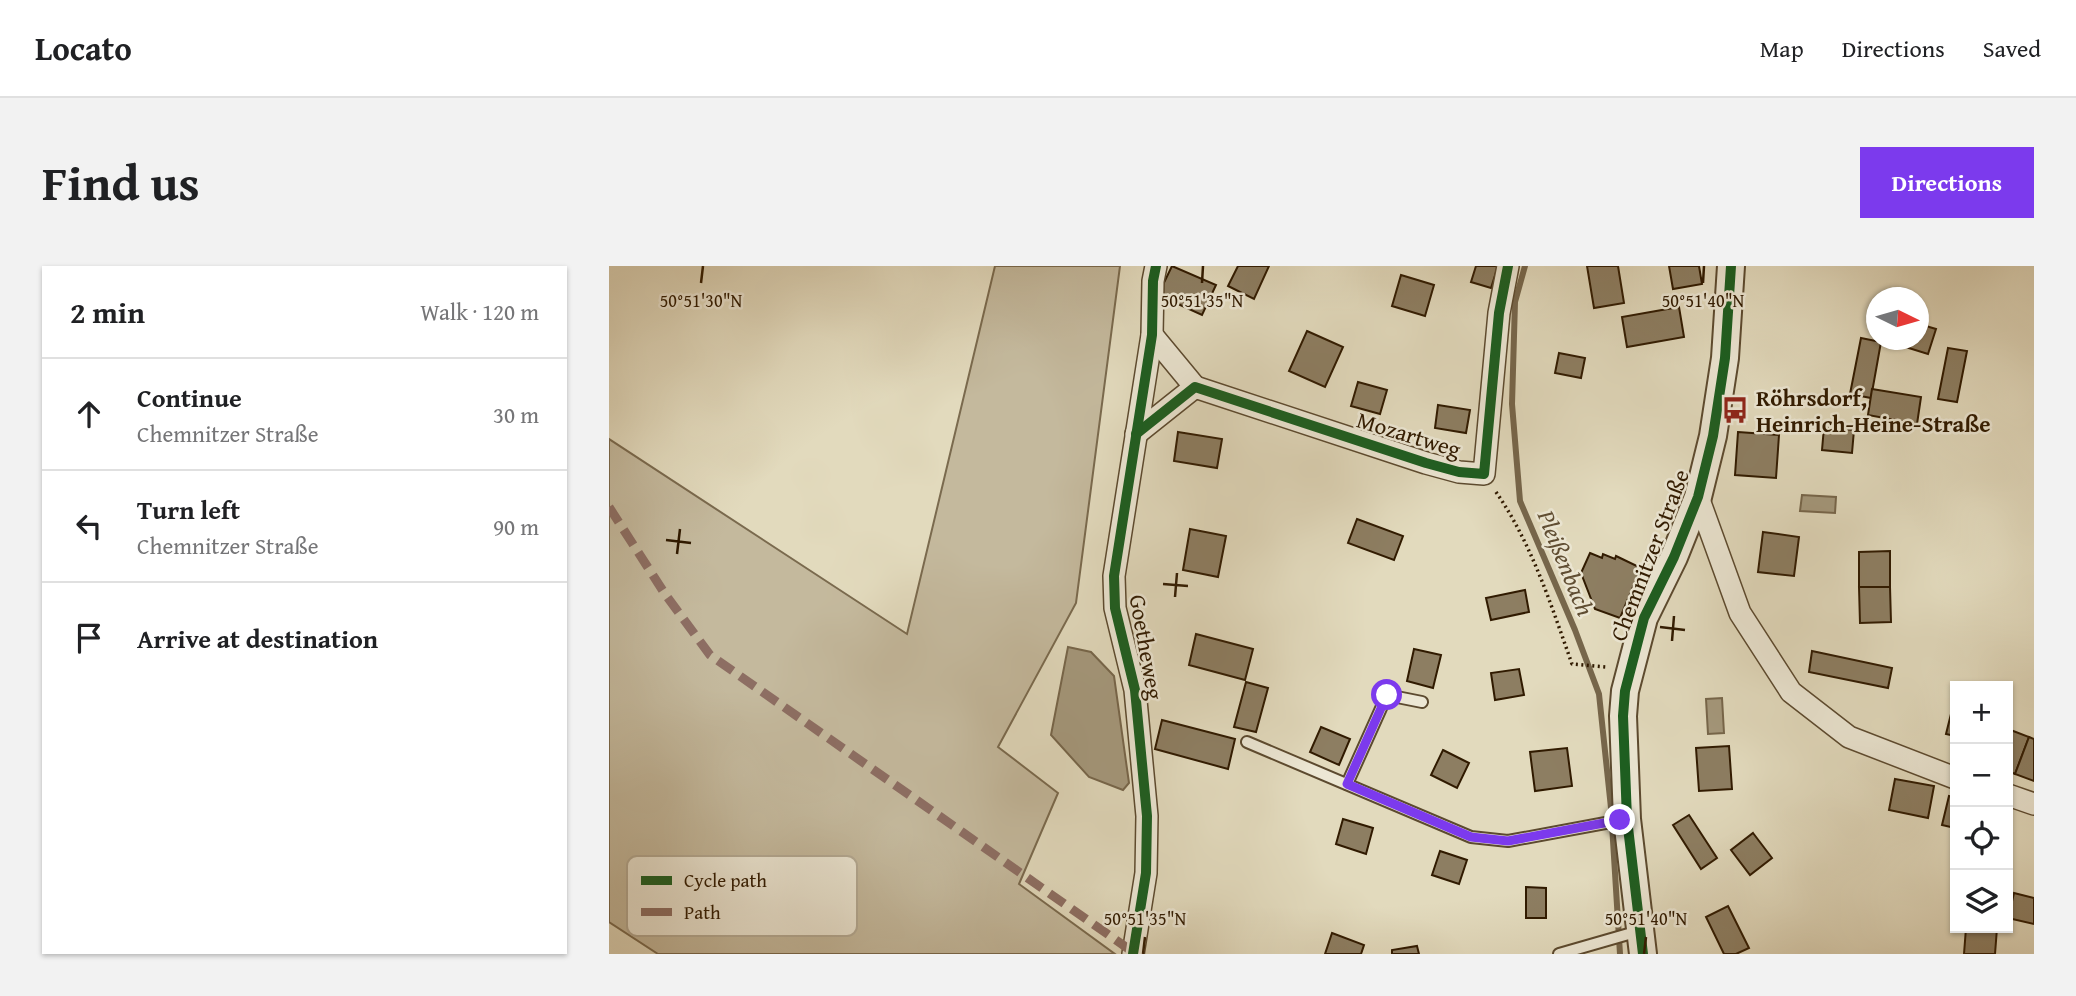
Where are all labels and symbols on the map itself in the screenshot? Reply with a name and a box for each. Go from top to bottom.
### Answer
text: 50°51'30"N [660,287,743,314]
text: 50°51'35"N [1161,287,1244,314]
text: 50°51'40"N [1662,287,1745,314]
north arrow [1866,287,1929,350]
place label: Röhrsdorf, Heinrich-Heine-Straße [1756,381,1991,440]
bus stop icon: Röhrsdorf, Heinrich-Heine-Straße [1720,395,1750,425]
street label: Mozartweg [1353,403,1466,466]
street label: Chemnitzer Straße [1601,464,1697,646]
water label: Pleißenbach [1529,504,1603,621]
street label: Goetheweg [1122,592,1173,703]
route start [1371,679,1402,710]
route end [1604,804,1635,835]
legend [627,856,857,936]
text: Cycle path [684,866,767,894]
text: Path [684,898,721,926]
text: 50°51'35"N [1104,905,1187,932]
text: 50°51'40"N [1605,905,1688,932]

